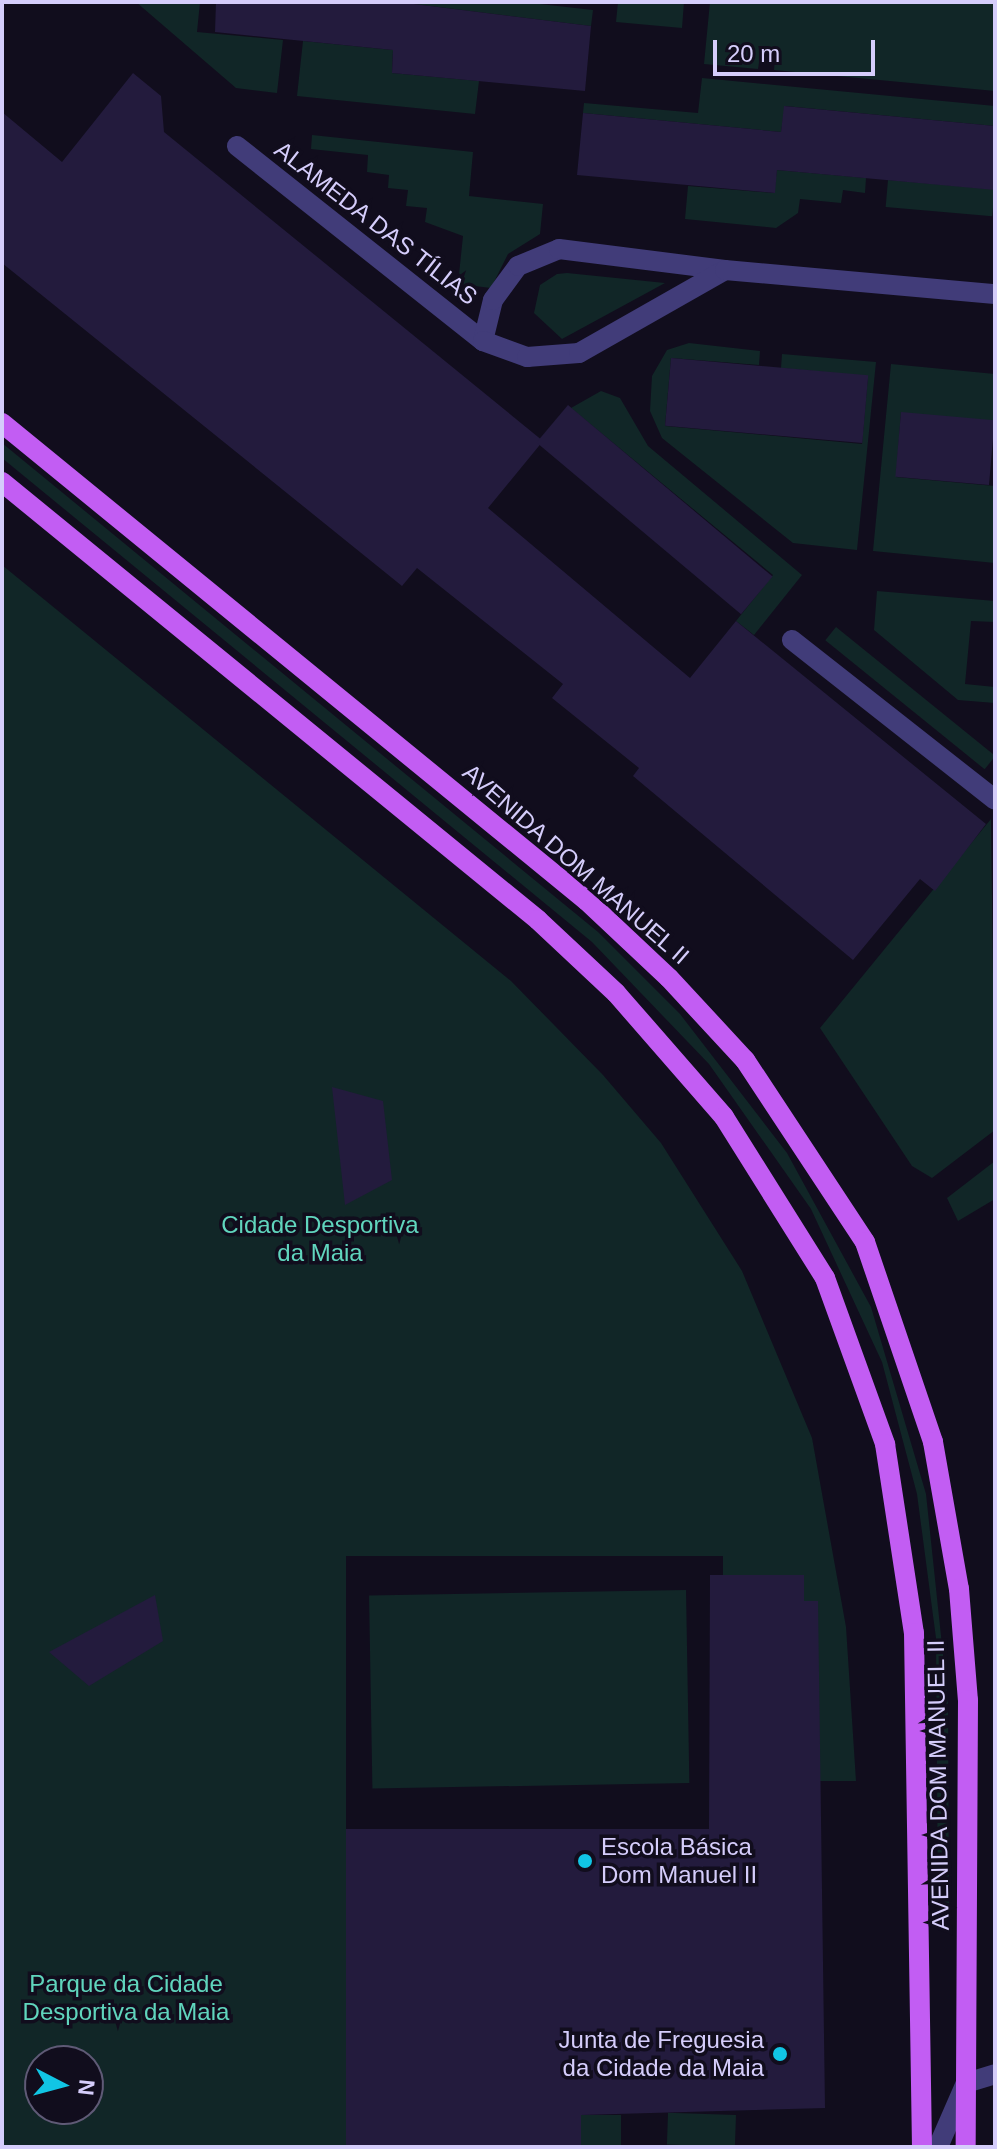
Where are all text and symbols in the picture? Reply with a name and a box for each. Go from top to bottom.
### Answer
scale bar [717,24,879,74]
text: 20 m [727,40,780,67]
street label: ALAMEDA DAS TÍLIAS [268,134,484,312]
street label: AVENIDA DOM MANUEL II [456,757,696,971]
park label: Cidade Desportiva da Maia [221,1211,419,1267]
street label: AVENIDA DOM MANUEL II [921,1638,955,1932]
place label: Escola Básica Dom Manuel II [601,1833,757,1889]
marker: Escola Básica Dom Manuel II [576,1852,594,1870]
park label: Parque da Cidade Desportiva da Maia [23,1970,229,2026]
place label: Junta de Freguesia da Cidade da Maia [559,2026,764,2082]
north arrow [24,2045,104,2125]
marker: Junta de Freguesia da Cidade da Maia [771,2045,789,2063]
text: N [73,2078,100,2097]

